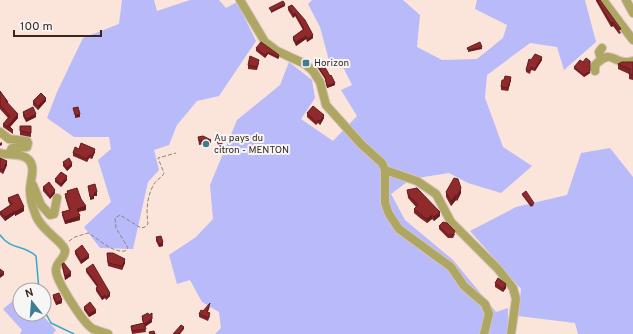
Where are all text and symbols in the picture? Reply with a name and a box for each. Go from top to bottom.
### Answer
scale bar [14,12,101,38]
text: 100 m [20,19,53,35]
place label: Horizon [314,57,349,70]
marker: Horizon [301,58,311,68]
place label: Au pays du citron - MENTON [214,132,289,157]
marker: Au pays du citron - MENTON [201,139,211,149]
north arrow [12,282,52,322]
text: N [24,286,35,301]

